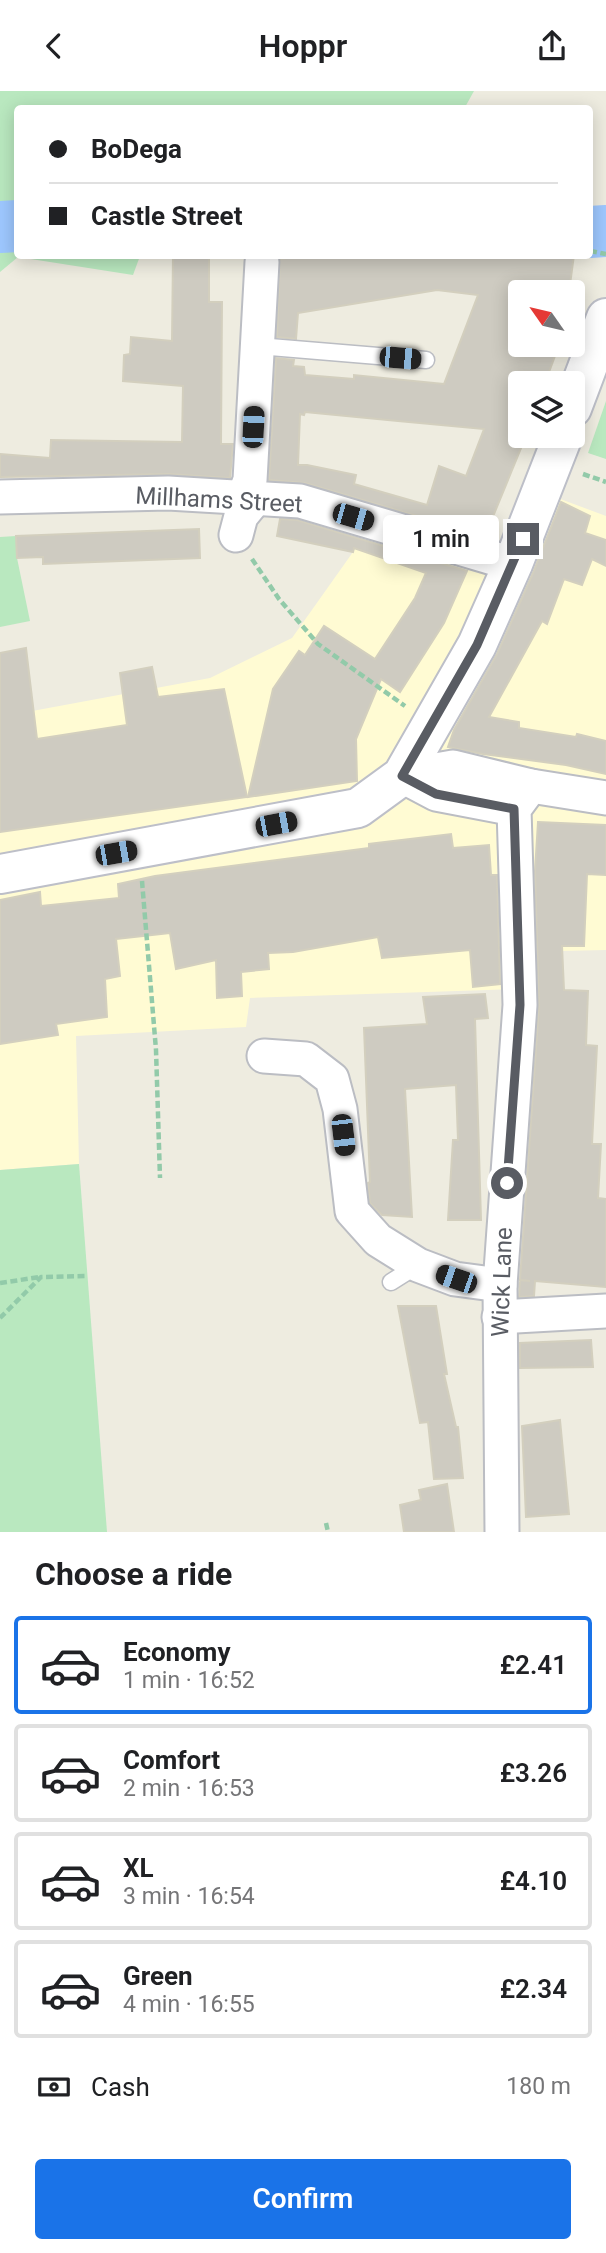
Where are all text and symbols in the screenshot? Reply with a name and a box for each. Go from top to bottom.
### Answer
icon: back [35,27,73,65]
text: Hoppr [259,27,347,65]
icon: share [533,27,571,65]
text: BoDega [91,134,182,164]
text: Castle Street [91,201,242,231]
north arrow [508,280,584,357]
map controls [508,280,585,448]
car [379,346,422,370]
button: layers [508,371,585,448]
car [242,405,265,449]
street label: Millhams Street [135,482,303,518]
car [330,501,377,533]
callout: 1 min [383,515,498,563]
route end [507,523,539,555]
text: 1 min [412,526,470,553]
car [254,810,299,838]
car [94,839,139,867]
car [331,1113,356,1157]
route start [491,1167,523,1199]
street label: Wick Lane [486,1227,518,1337]
car [433,1262,480,1296]
text: Choose a ride [35,1555,232,1593]
icon: car [39,1634,102,1697]
text: Economy [123,1637,230,1667]
text: £2.41 [500,1650,567,1680]
text: 1 min · 16:52 [123,1667,255,1694]
icon: car [39,1742,102,1805]
text: Comfort [123,1745,220,1775]
text: £3.26 [500,1758,567,1788]
text: 2 min · 16:53 [123,1775,255,1802]
icon: car [39,1850,102,1913]
text: XL [123,1853,154,1883]
text: £4.10 [500,1866,567,1896]
text: 3 min · 16:54 [123,1883,255,1910]
icon: car [39,1958,102,2021]
text: Green [123,1961,193,1991]
text: £2.34 [500,1974,567,2004]
text: 4 min · 16:55 [123,1991,255,2018]
icon: cash [35,2068,73,2106]
text: Cash [91,2072,150,2102]
text: 180 m [506,2073,571,2100]
button: Confirm [35,2159,571,2239]

